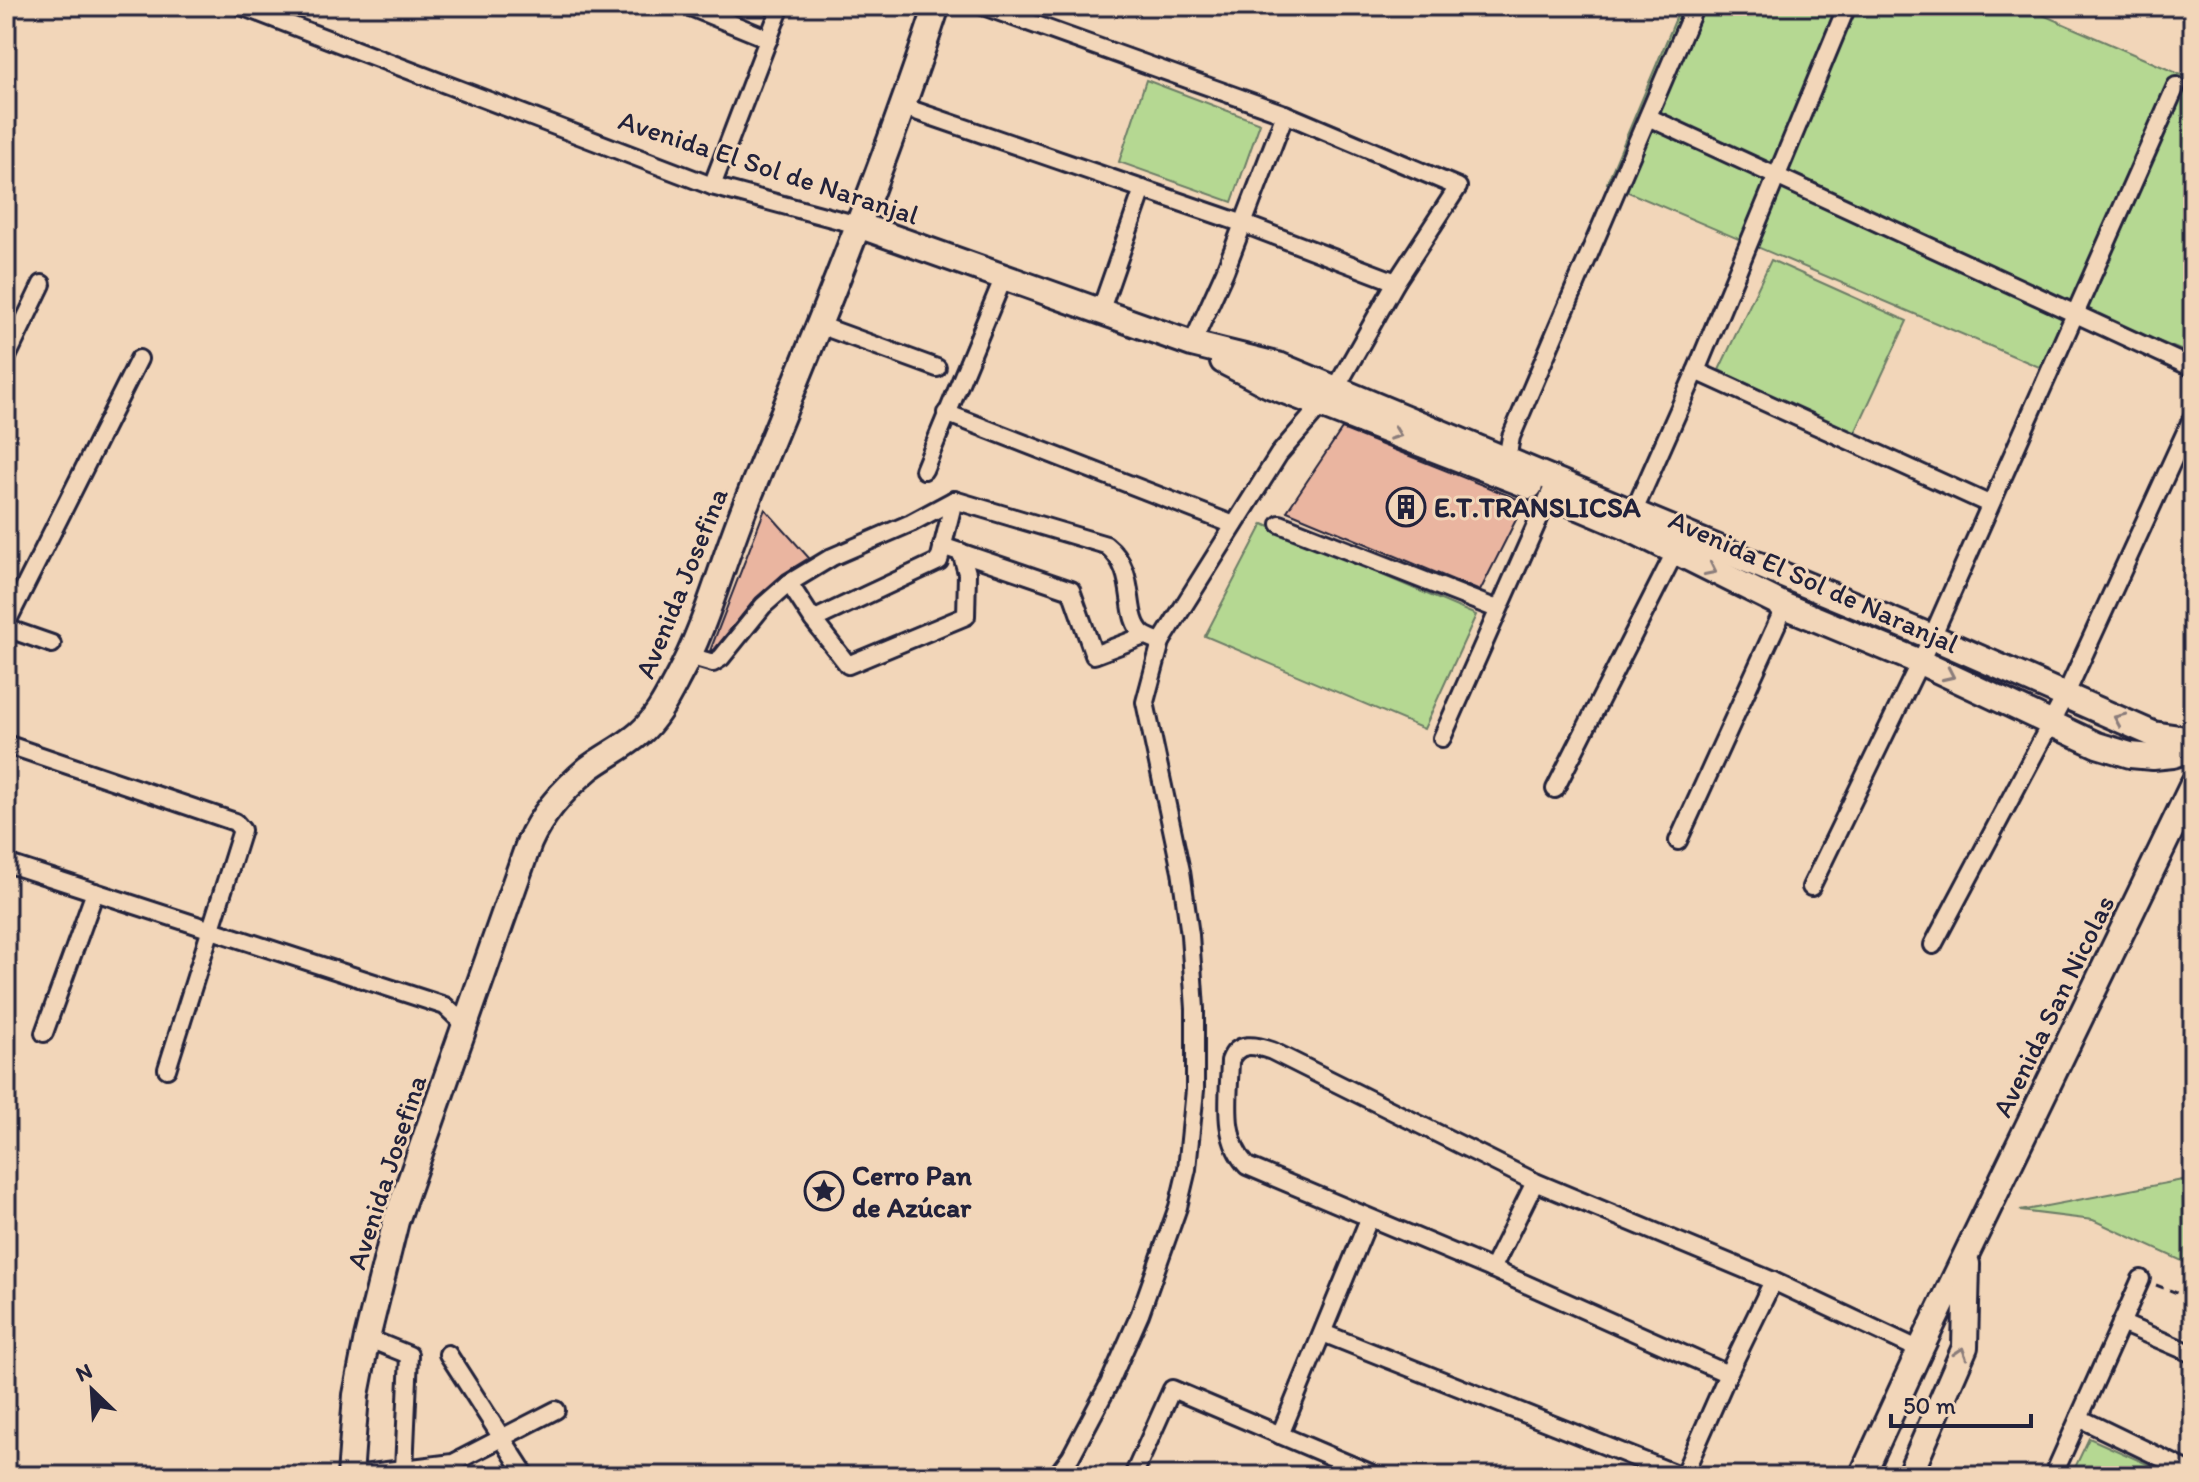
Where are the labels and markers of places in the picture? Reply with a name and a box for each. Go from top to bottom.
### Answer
building icon: E.T.TRANSLICSA [1385,486,1427,528]
place label: E.T.TRANSLICSA [1434,490,1641,524]
place label: Cerro Pan de Azúcar [852,1158,972,1224]
place icon: Cerro Pan de Azúcar [803,1170,845,1212]

